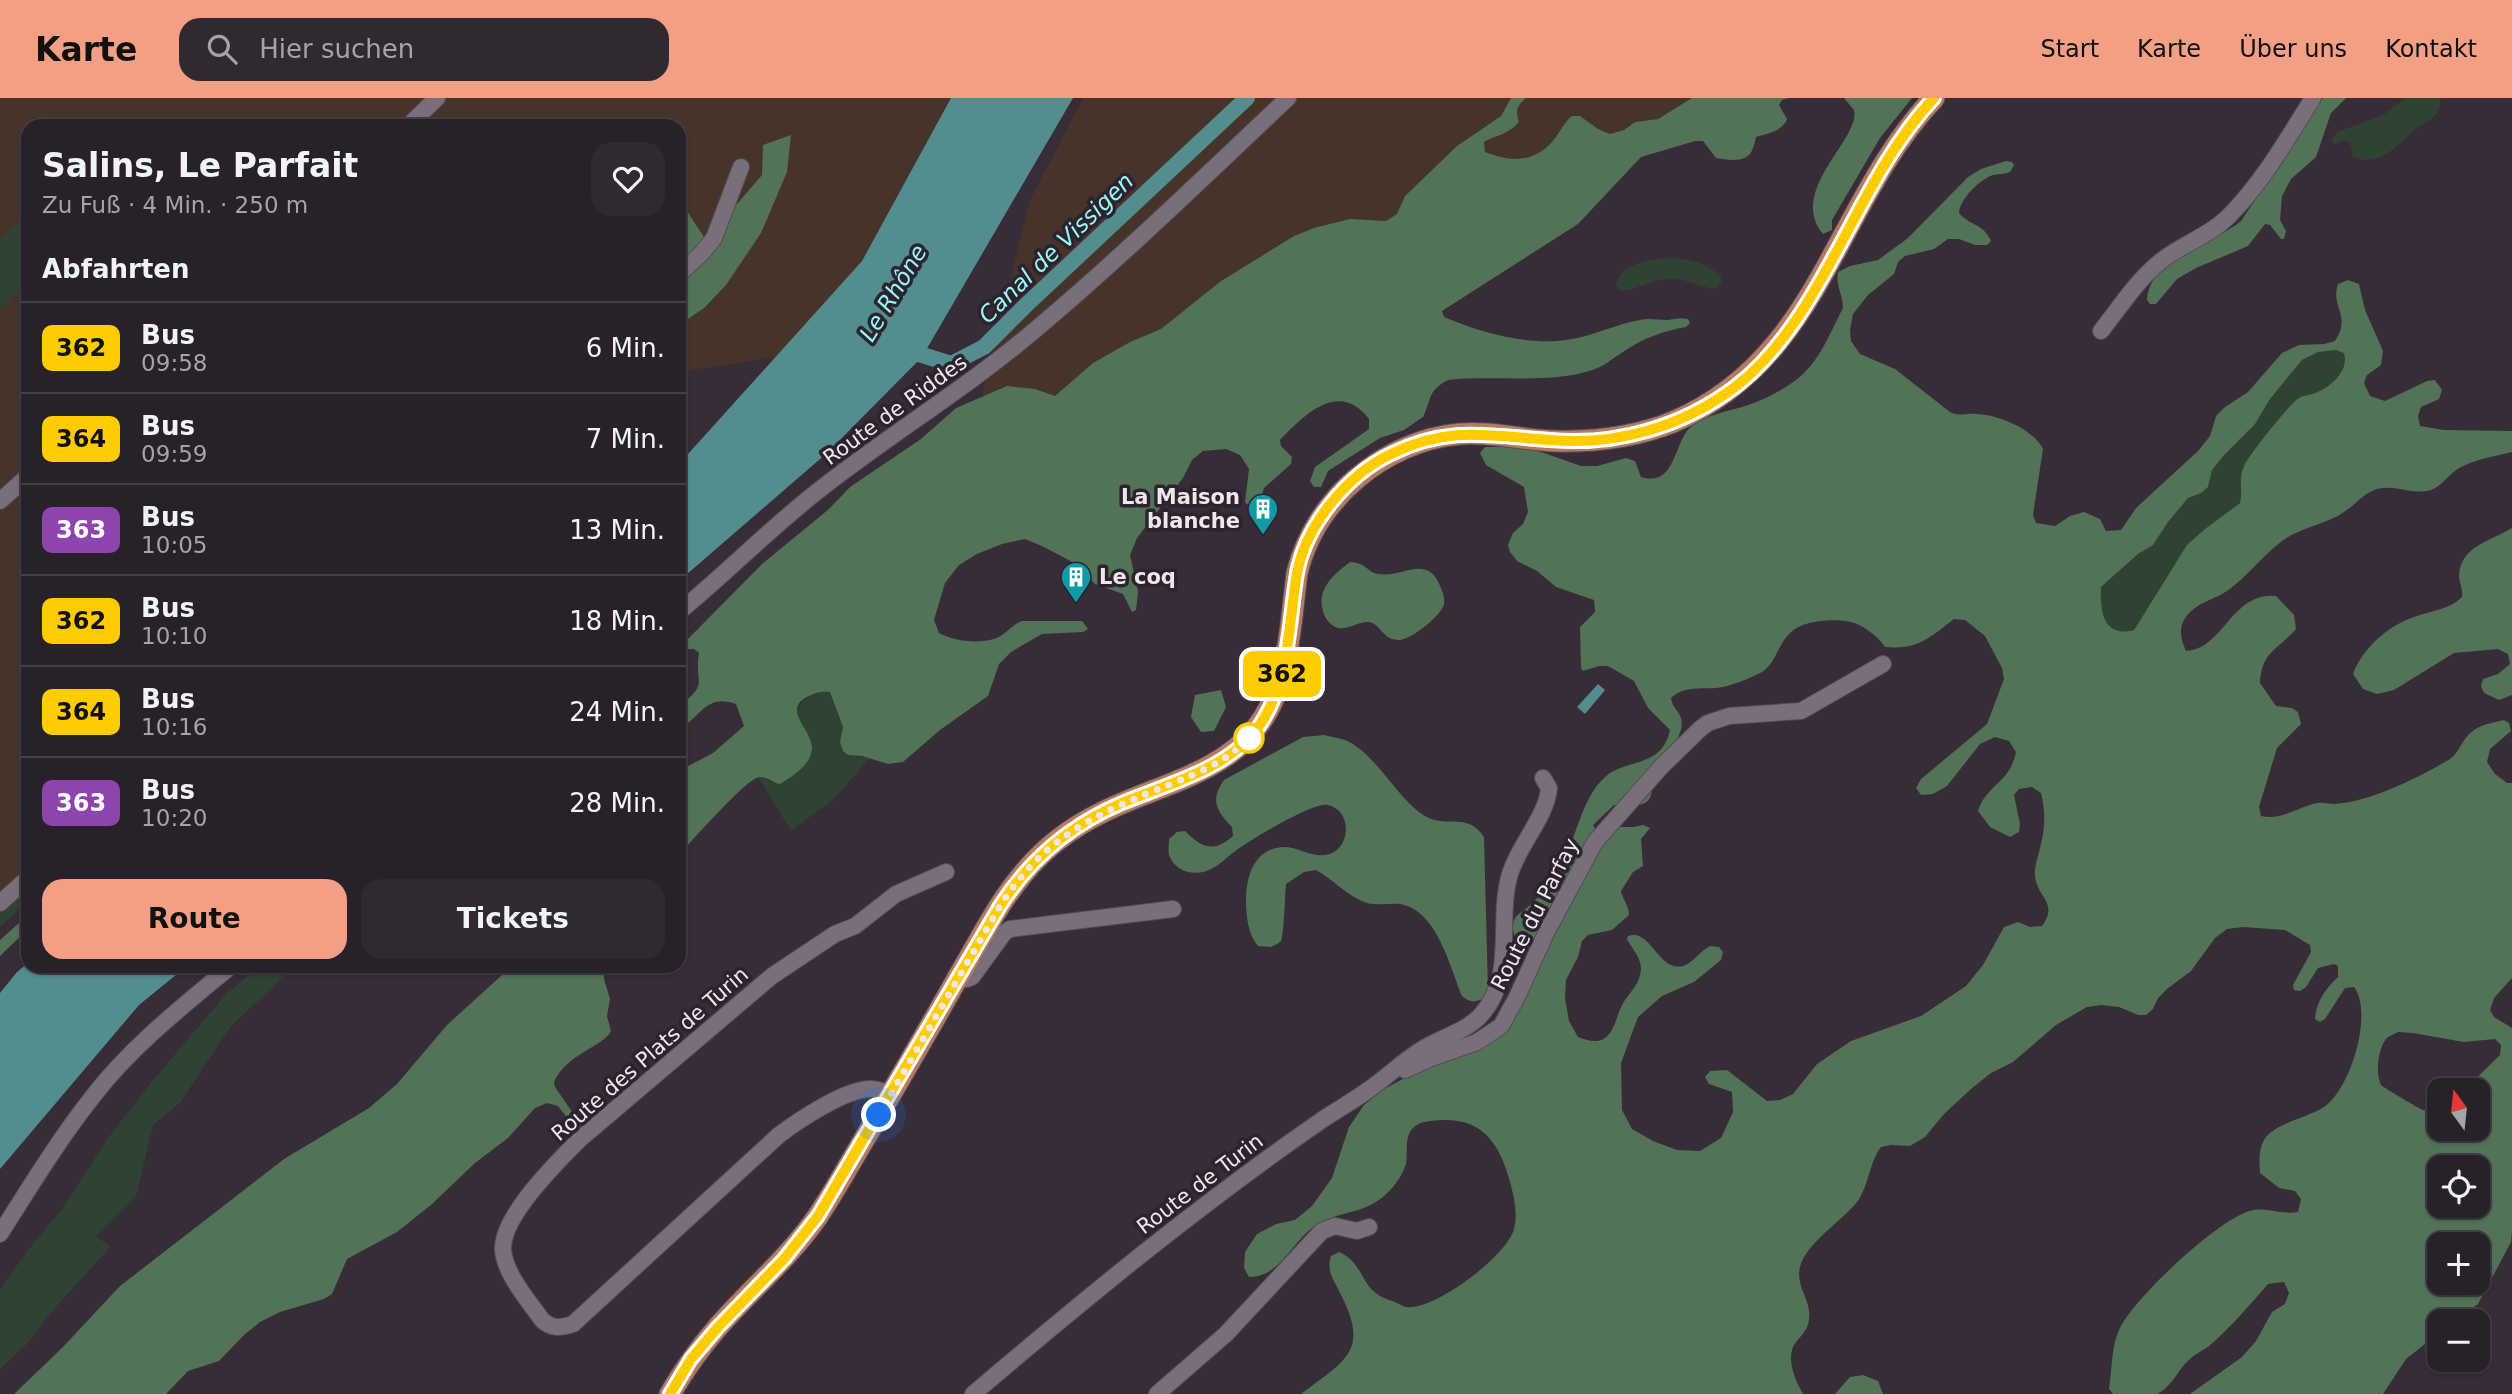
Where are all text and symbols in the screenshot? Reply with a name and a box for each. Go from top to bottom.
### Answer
search box [179,18,669,81]
text: Karte [35,30,137,69]
icon: search [203,30,241,68]
text: Hier suchen [259,34,414,64]
text: Start [2040,35,2099,63]
text: Karte [2137,35,2201,63]
text: Über uns [2239,35,2347,63]
text: Kontakt [2385,35,2477,63]
button: heart [591,142,665,216]
text: Salins, Le Parfait [42,146,358,185]
water label: Canal de Vissigen [973,168,1139,328]
text: Zu Fuß · 4 Min. · 250 m [42,192,308,218]
water label: Le Rhône [854,240,932,346]
text: Abfahrten [42,254,190,284]
text: Bus [141,320,195,350]
text: 6 Min. [586,333,665,363]
text: 362 [56,334,106,362]
text: 09:58 [141,350,207,376]
street label: Route de Riddes [819,350,971,470]
text: Bus [141,411,195,441]
text: 7 Min. [586,424,665,454]
text: 364 [56,425,106,453]
text: 09:59 [141,441,207,467]
place label: La Maison blanche [1121,485,1240,533]
building icon: La Maison blanche [1246,492,1280,536]
text: Bus [141,502,195,532]
text: 13 Min. [569,515,665,545]
text: 363 [56,516,106,544]
text: 10:05 [141,532,207,558]
building icon: Le coq [1059,560,1093,604]
place label: Le coq [1099,565,1176,589]
text: Bus [141,593,195,623]
text: 18 Min. [569,606,665,636]
text: 362 [56,607,106,635]
text: 10:10 [141,623,207,649]
line badge: 362 [1242,651,1322,697]
text: 362 [1257,660,1307,688]
text: Bus [141,684,195,714]
text: 24 Min. [569,697,665,727]
text: 364 [56,698,106,726]
text: 10:16 [141,714,207,740]
unlabelled marker [1234,723,1264,753]
text: Bus [141,775,195,805]
text: 28 Min. [569,788,665,818]
text: 363 [56,789,106,817]
text: 10:20 [141,805,207,831]
street label: Route du Parfay [1486,834,1584,994]
button: Route [42,879,347,959]
button: Tickets [361,879,665,959]
street label: Route des Plats de Turin [547,962,753,1146]
north arrow [2427,1078,2490,1141]
map controls [2427,1078,2490,1372]
your location [861,1097,896,1132]
street label: Route de Turin [1132,1129,1268,1239]
button: locate [2427,1155,2490,1218]
button: + [2427,1232,2490,1295]
button: − [2427,1309,2490,1372]

